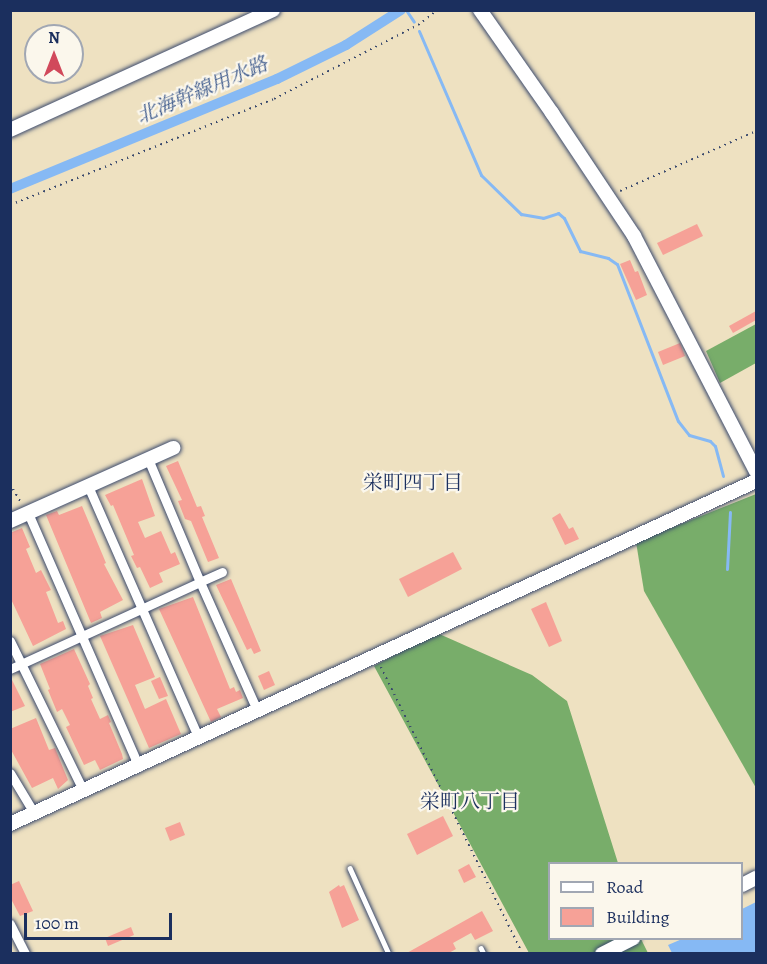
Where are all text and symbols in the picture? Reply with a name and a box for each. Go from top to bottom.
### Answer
north arrow [24,24,84,84]
text: N [48,27,60,49]
water label: 北海幹線用水路 [133,52,271,128]
district label: 栄町四丁目 [363,470,463,494]
district label: 栄町八丁目 [420,789,520,813]
legend [548,862,743,940]
text: Road [606,875,643,899]
scale bar [27,901,176,939]
text: Building [606,905,670,929]
text: 100 m [35,911,79,935]

